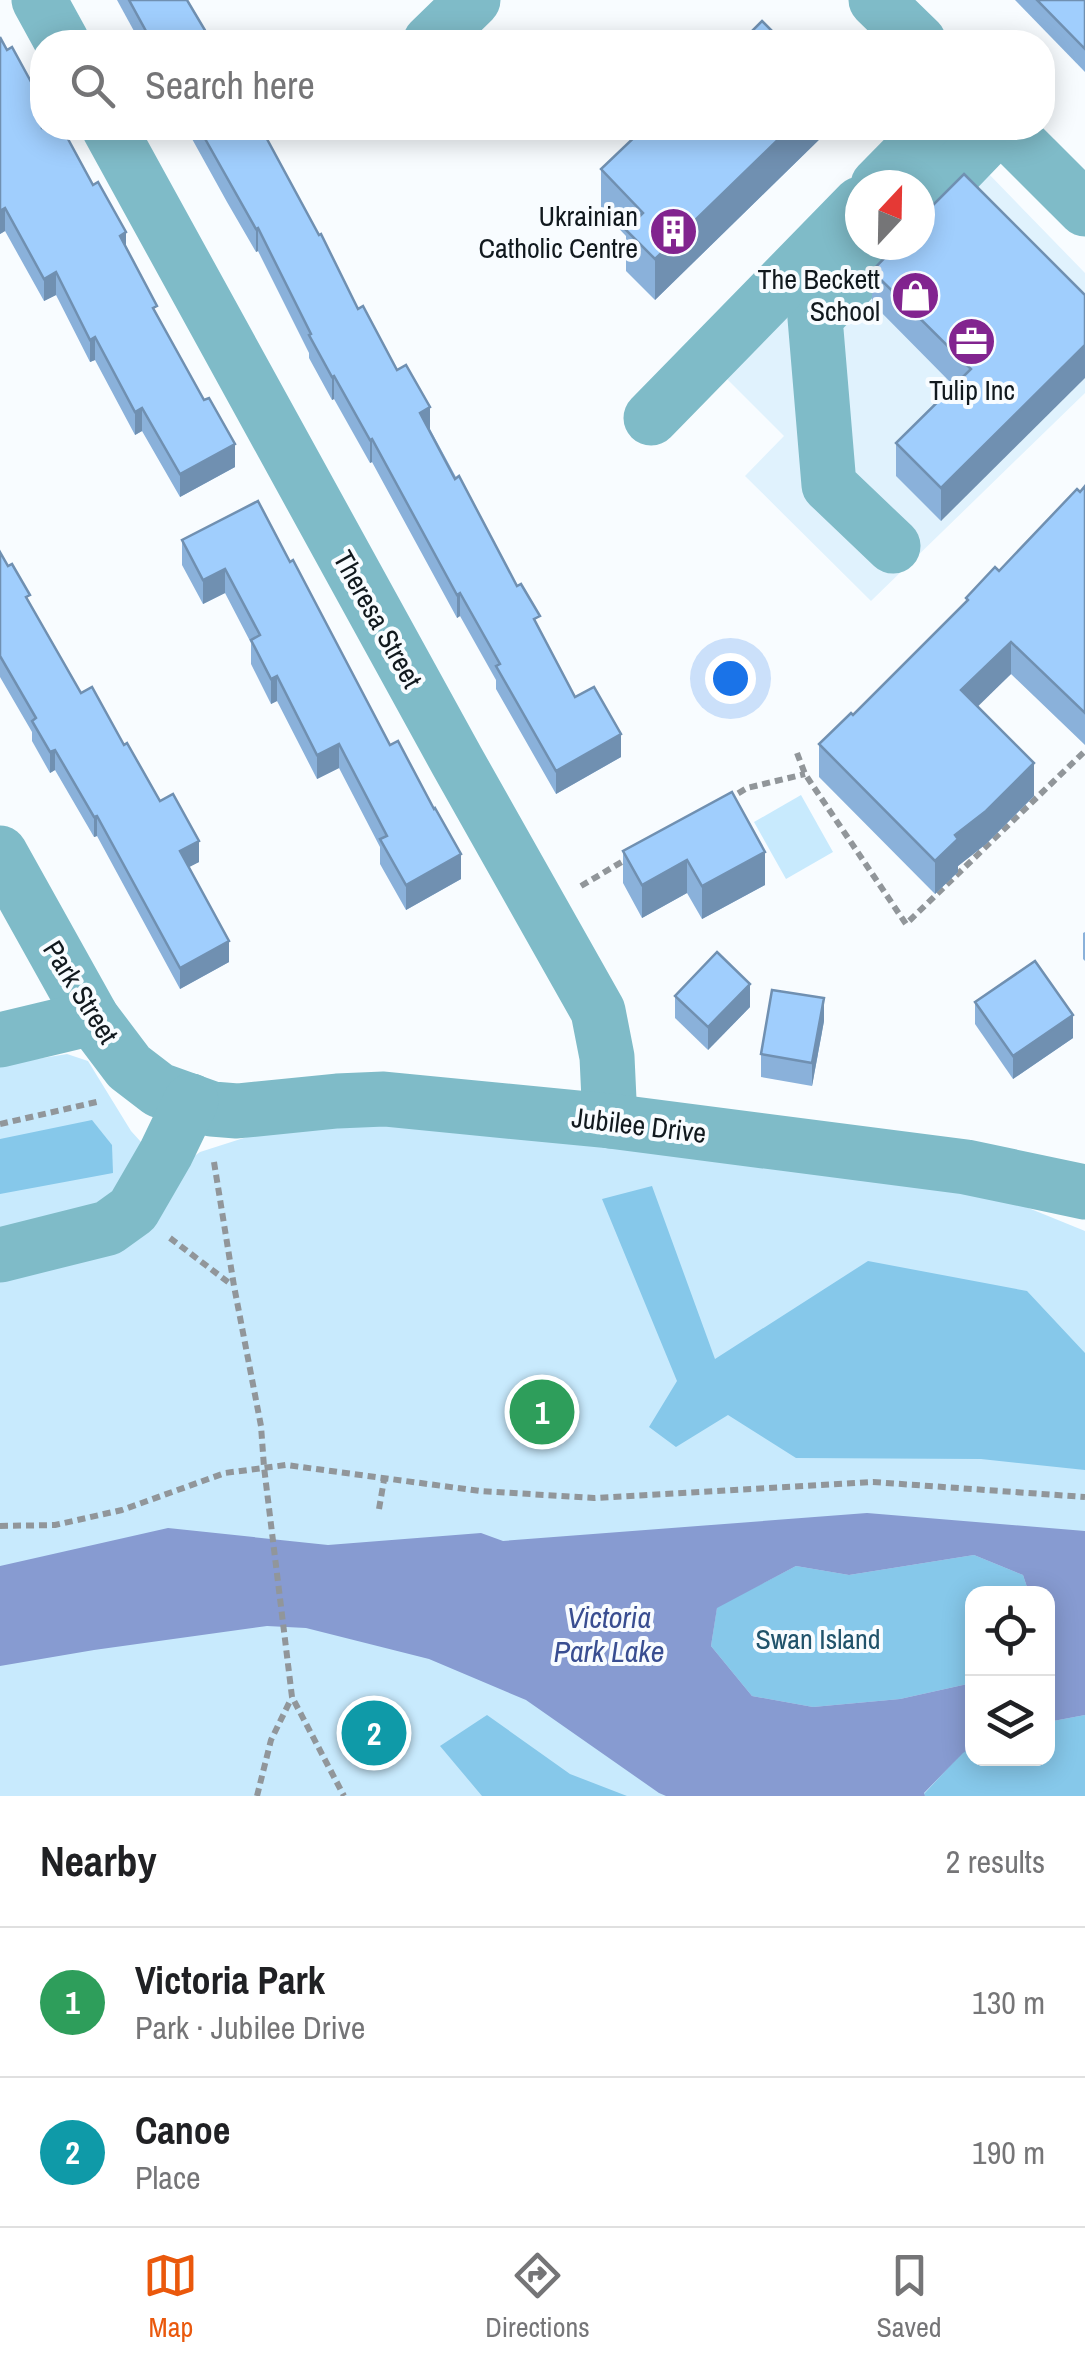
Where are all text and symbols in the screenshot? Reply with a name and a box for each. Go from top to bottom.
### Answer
search box [30,30,1055,140]
icon: search [65,58,120,113]
text: Search here [145,60,315,111]
north arrow [845,170,935,260]
place label: Ukrainian Catholic Centre [478,197,638,267]
building icon: Ukrainian Catholic Centre [647,206,699,258]
place label: The Beckett School [757,260,880,330]
shop icon: The Beckett School [889,269,941,321]
office icon: Tulip Inc [946,316,998,368]
place label: Tulip Inc [929,371,1015,409]
street label: Theresa Street [325,543,431,695]
your location [705,653,756,704]
street label: Park Street [34,933,128,1051]
street label: Jubilee Drive [570,1098,708,1152]
pin: 1 [510,1374,574,1450]
map controls [965,1586,1055,1766]
button: locate [965,1586,1055,1676]
water label: Victoria Park Lake [554,1597,664,1671]
park label: Swan Island [755,1620,881,1658]
button: layers [965,1676,1055,1766]
pin: 2 [342,1696,406,1770]
text: Nearby [40,1833,157,1889]
text: 2 results [946,1840,1045,1883]
text: Victoria Park [135,1955,325,2006]
text: 1 [65,1981,80,2024]
text: 130 m [972,1981,1045,2024]
text: Park · Jubilee Drive [135,2006,365,2049]
text: Canoe [135,2105,230,2156]
text: 2 [65,2131,80,2174]
text: 190 m [972,2131,1045,2174]
text: Place [135,2156,201,2199]
tab: Map [143,2248,198,2346]
tab: Directions [485,2248,590,2346]
tab: Saved [877,2248,942,2346]

